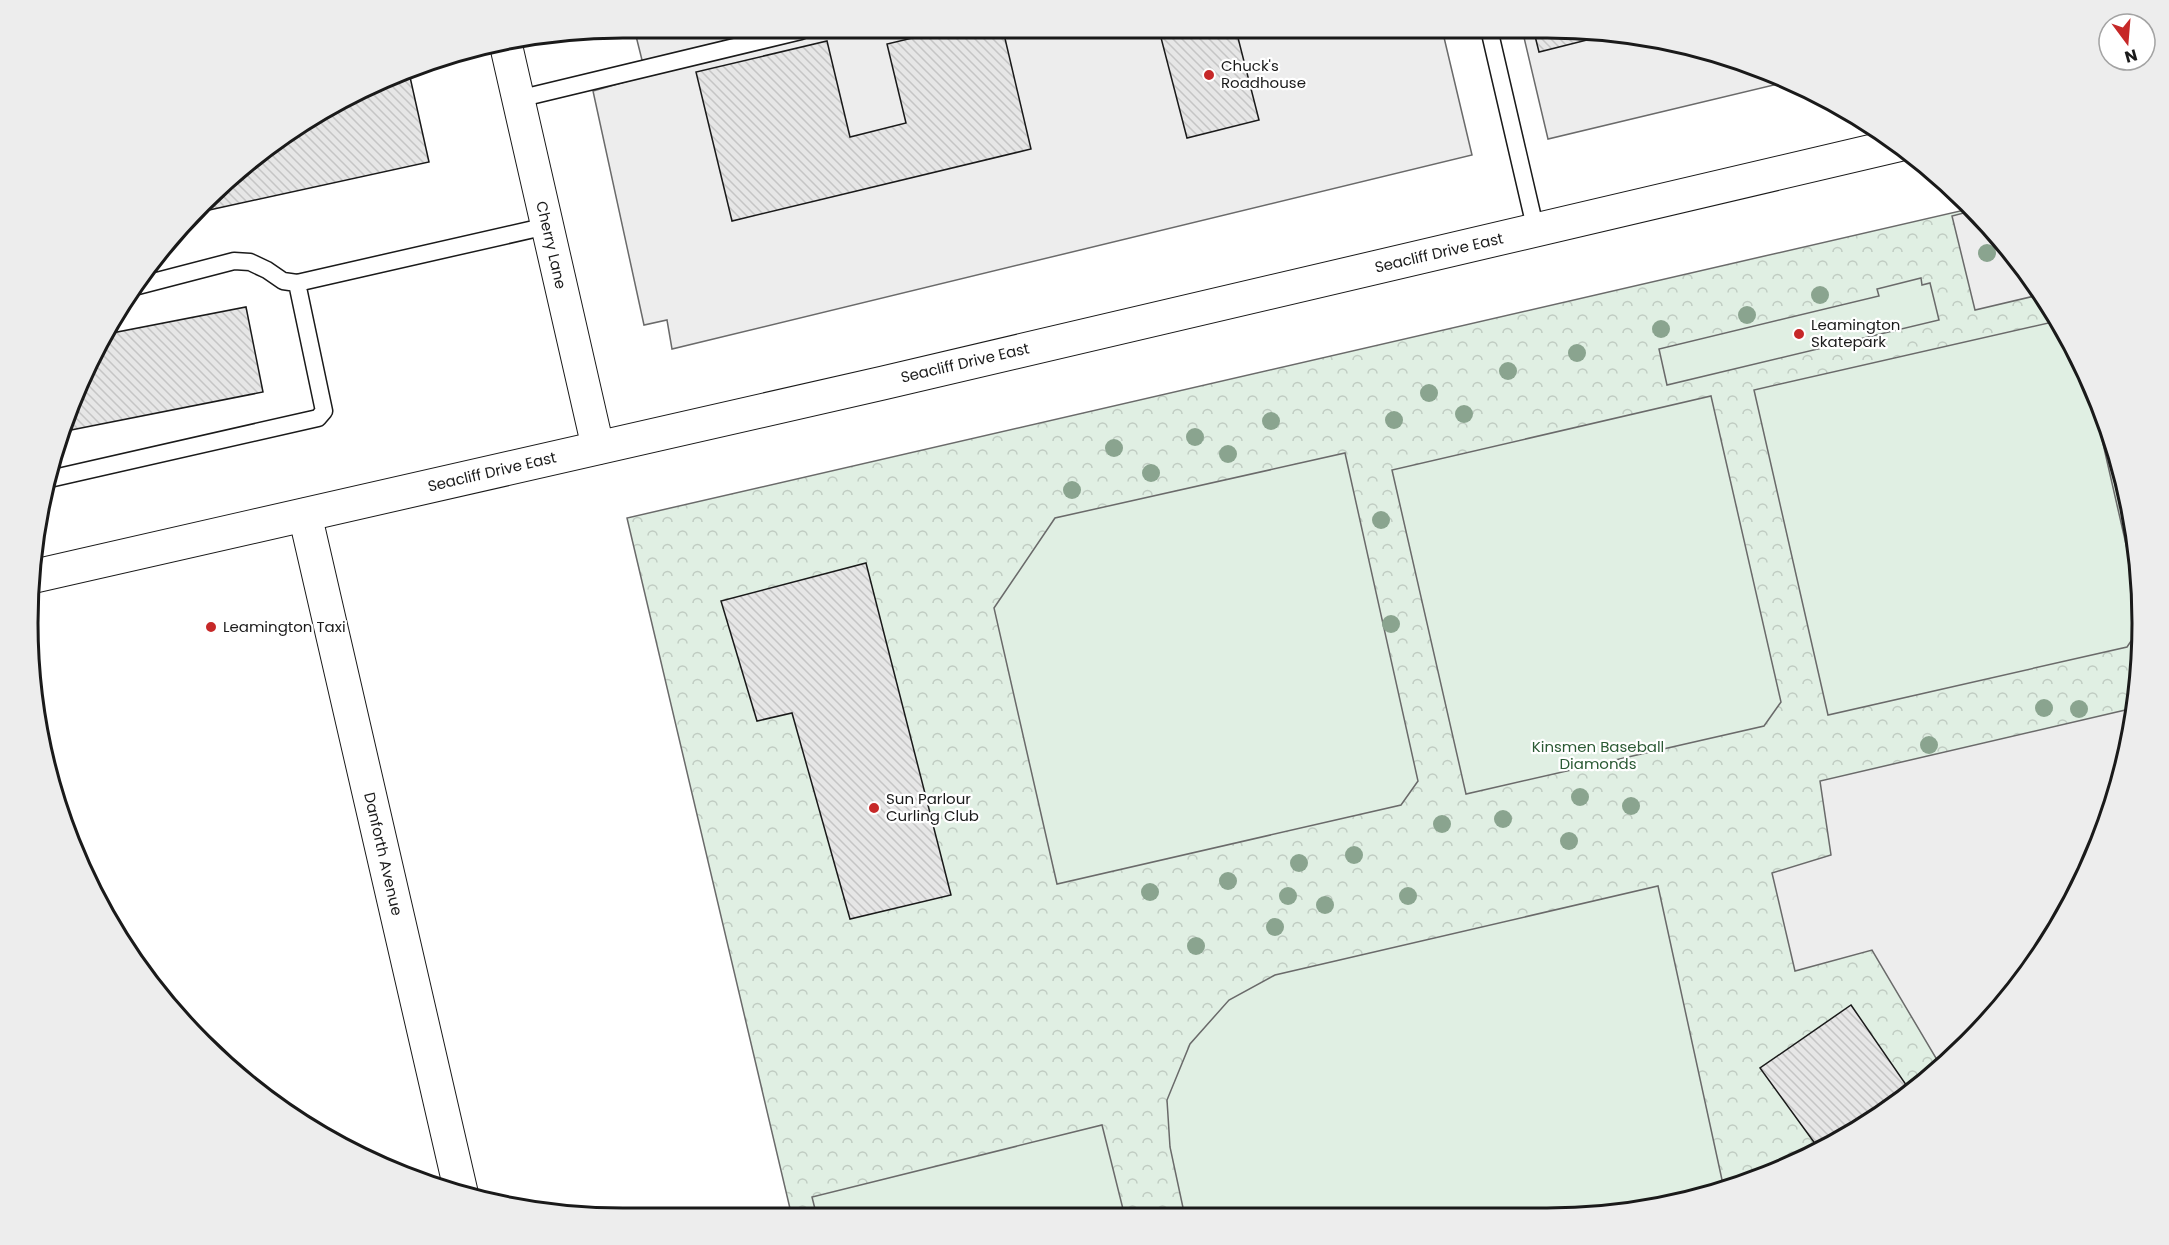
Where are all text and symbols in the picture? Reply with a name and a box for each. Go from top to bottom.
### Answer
north arrow [2097,12,2157,72]
text: N [2122,43,2140,69]
place label: Chuck's Roadhouse [1221,55,1306,93]
marker: Chuck's Roadhouse [1202,68,1216,82]
street label: Cherry Lane [531,199,572,291]
street label: Seacliff Drive East [1373,228,1505,278]
place label: Leamington Skatepark [1811,314,1900,352]
marker: Leamington Skatepark [1792,327,1806,341]
street label: Seacliff Drive East [899,338,1031,388]
street label: Seacliff Drive East [426,447,558,497]
place label: Leamington Taxi [223,616,346,637]
marker: Leamington Taxi [204,620,218,634]
park label: Kinsmen Baseball Diamonds [1532,736,1664,774]
place label: Sun Parlour Curling Club [886,788,979,826]
street label: Danforth Avenue [359,790,408,918]
marker: Sun Parlour Curling Club [867,801,881,815]

